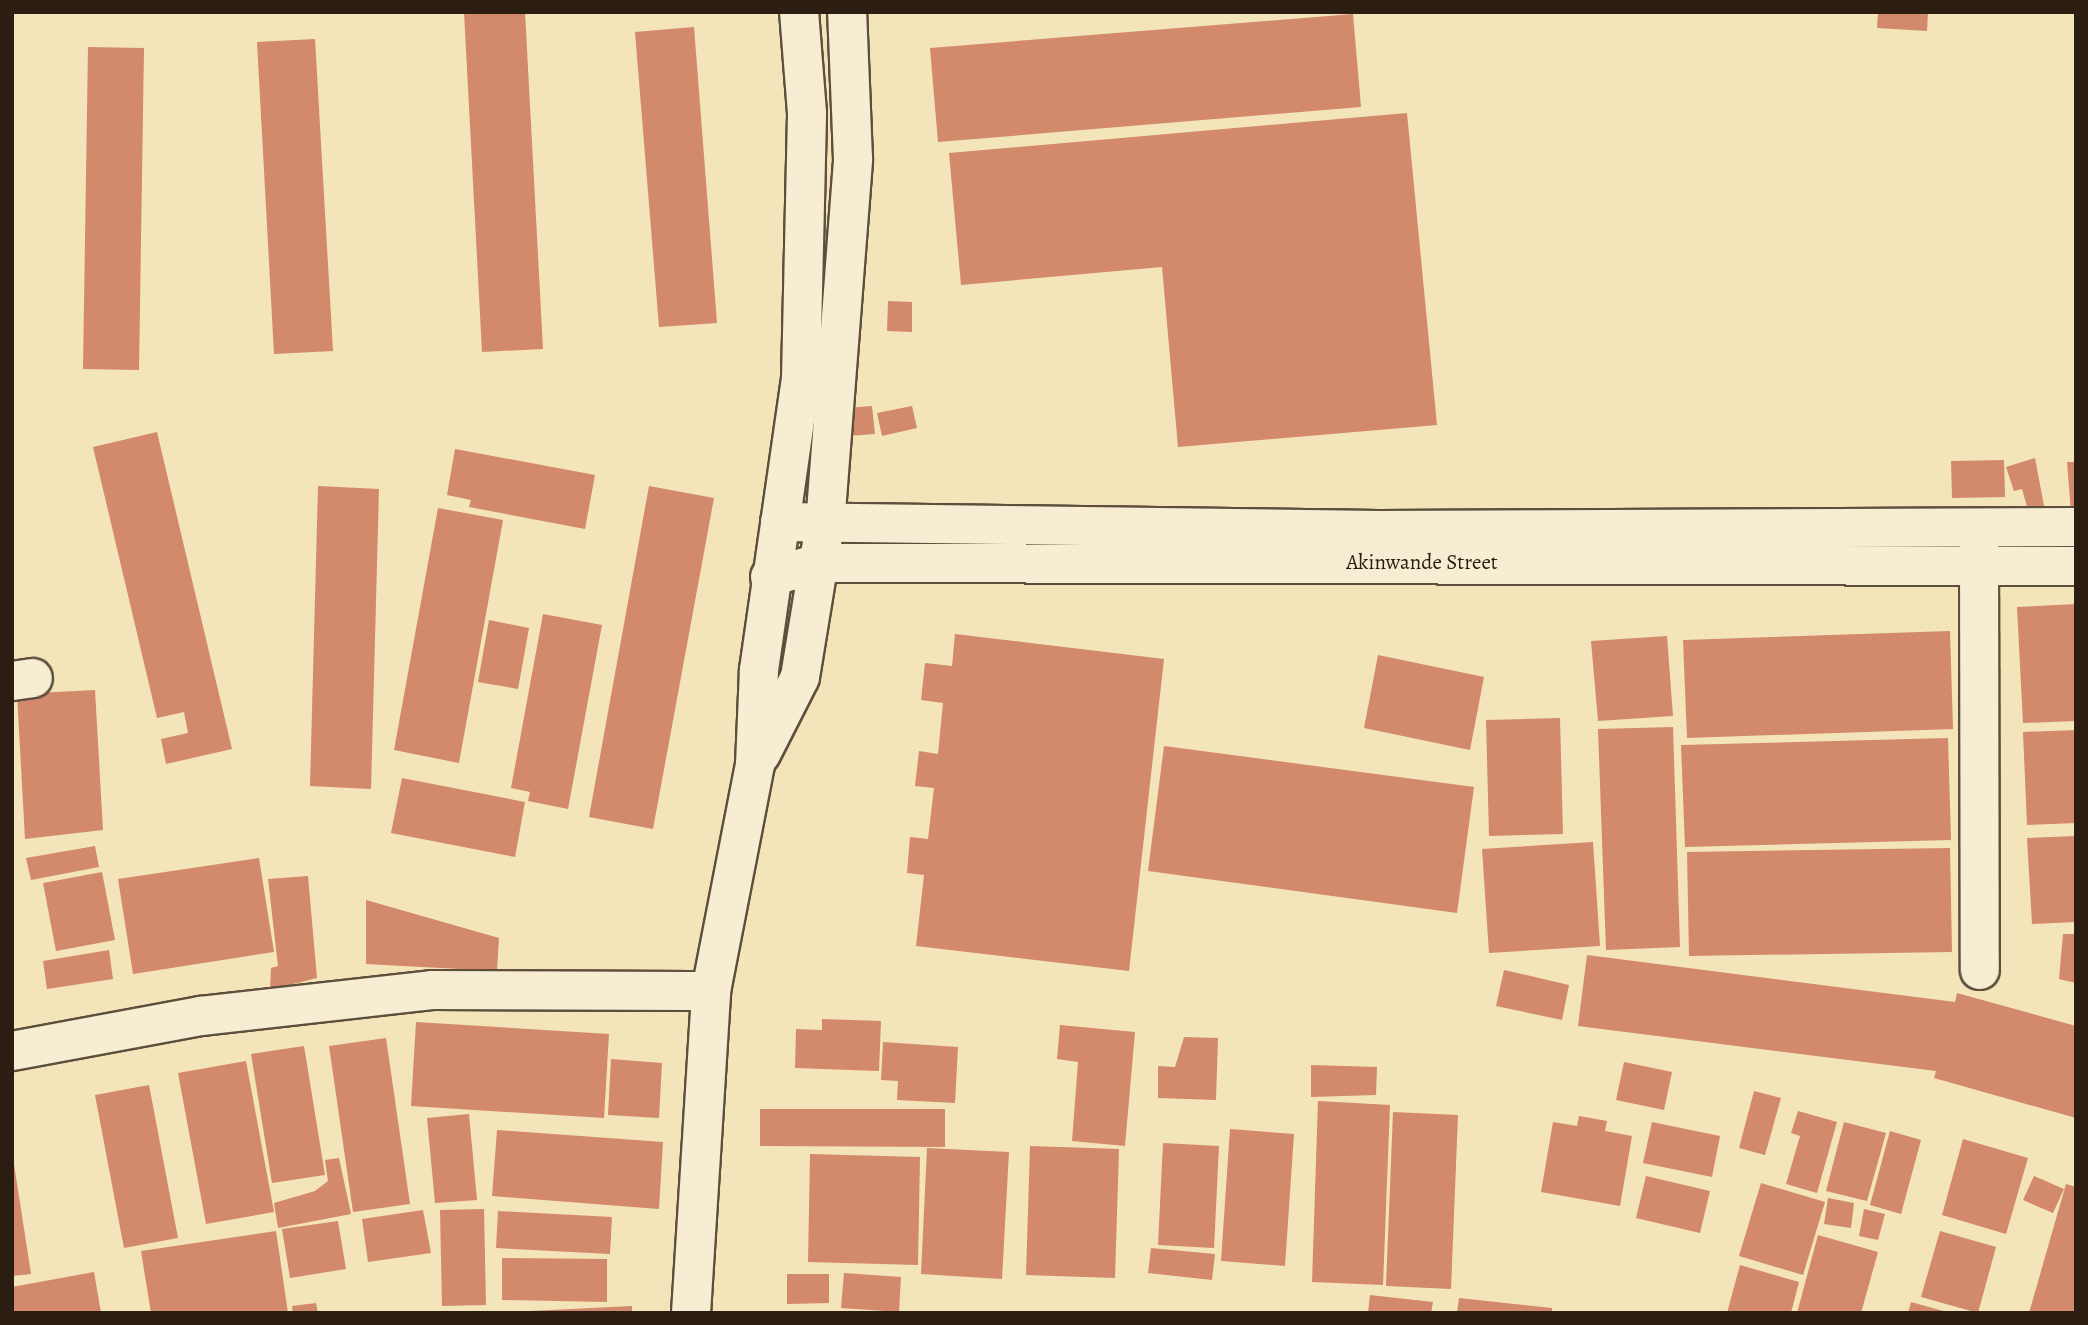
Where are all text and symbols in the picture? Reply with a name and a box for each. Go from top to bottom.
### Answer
street label: Akinwande Street [1346,549,1498,575]

